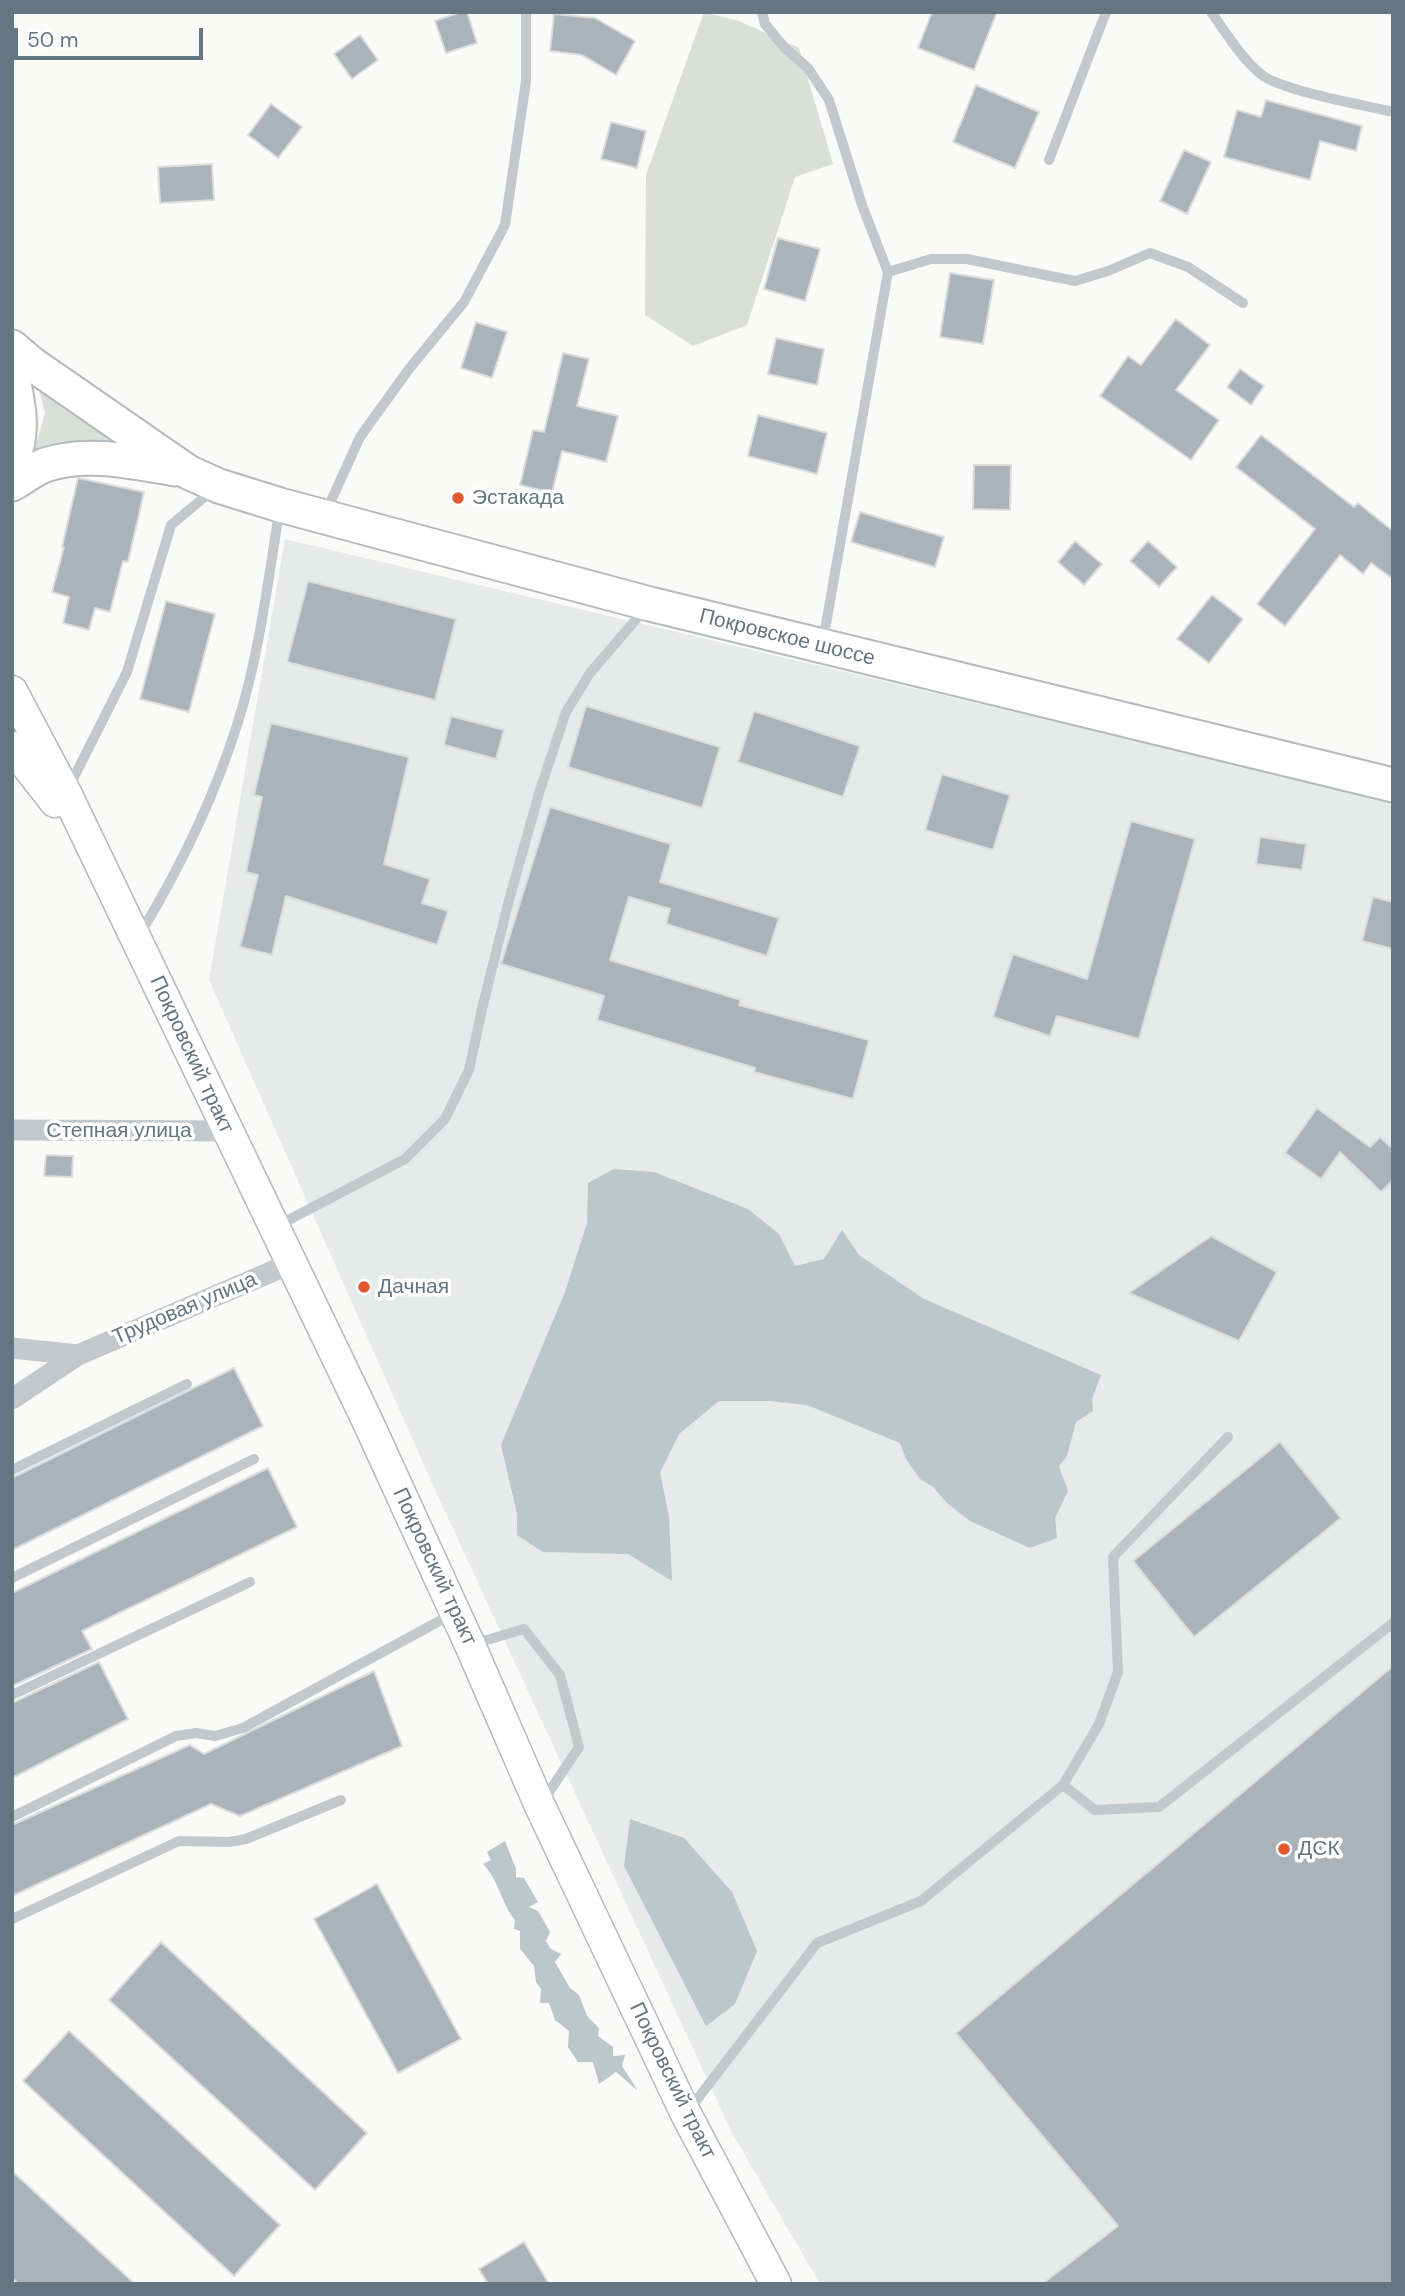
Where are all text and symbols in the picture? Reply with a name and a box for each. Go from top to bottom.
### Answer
scale bar [18,14,206,58]
text: 50 m [27,26,78,54]
place label: Эстакада [472,485,564,511]
marker: Эстакада [450,490,466,506]
street label: Покровское шоссе [696,604,878,672]
street label: Покровский тракт [143,972,239,1138]
street label: Степная улица [46,1118,192,1144]
street label: Трудовая улица [109,1267,261,1351]
place label: Дачная [378,1274,449,1300]
marker: Дачная [356,1279,372,1295]
street label: Покровский тракт [386,1484,482,1650]
place label: ДСК [1298,1836,1340,1862]
marker: ДСК [1276,1841,1292,1857]
street label: Покровский тракт [623,1999,721,2163]

